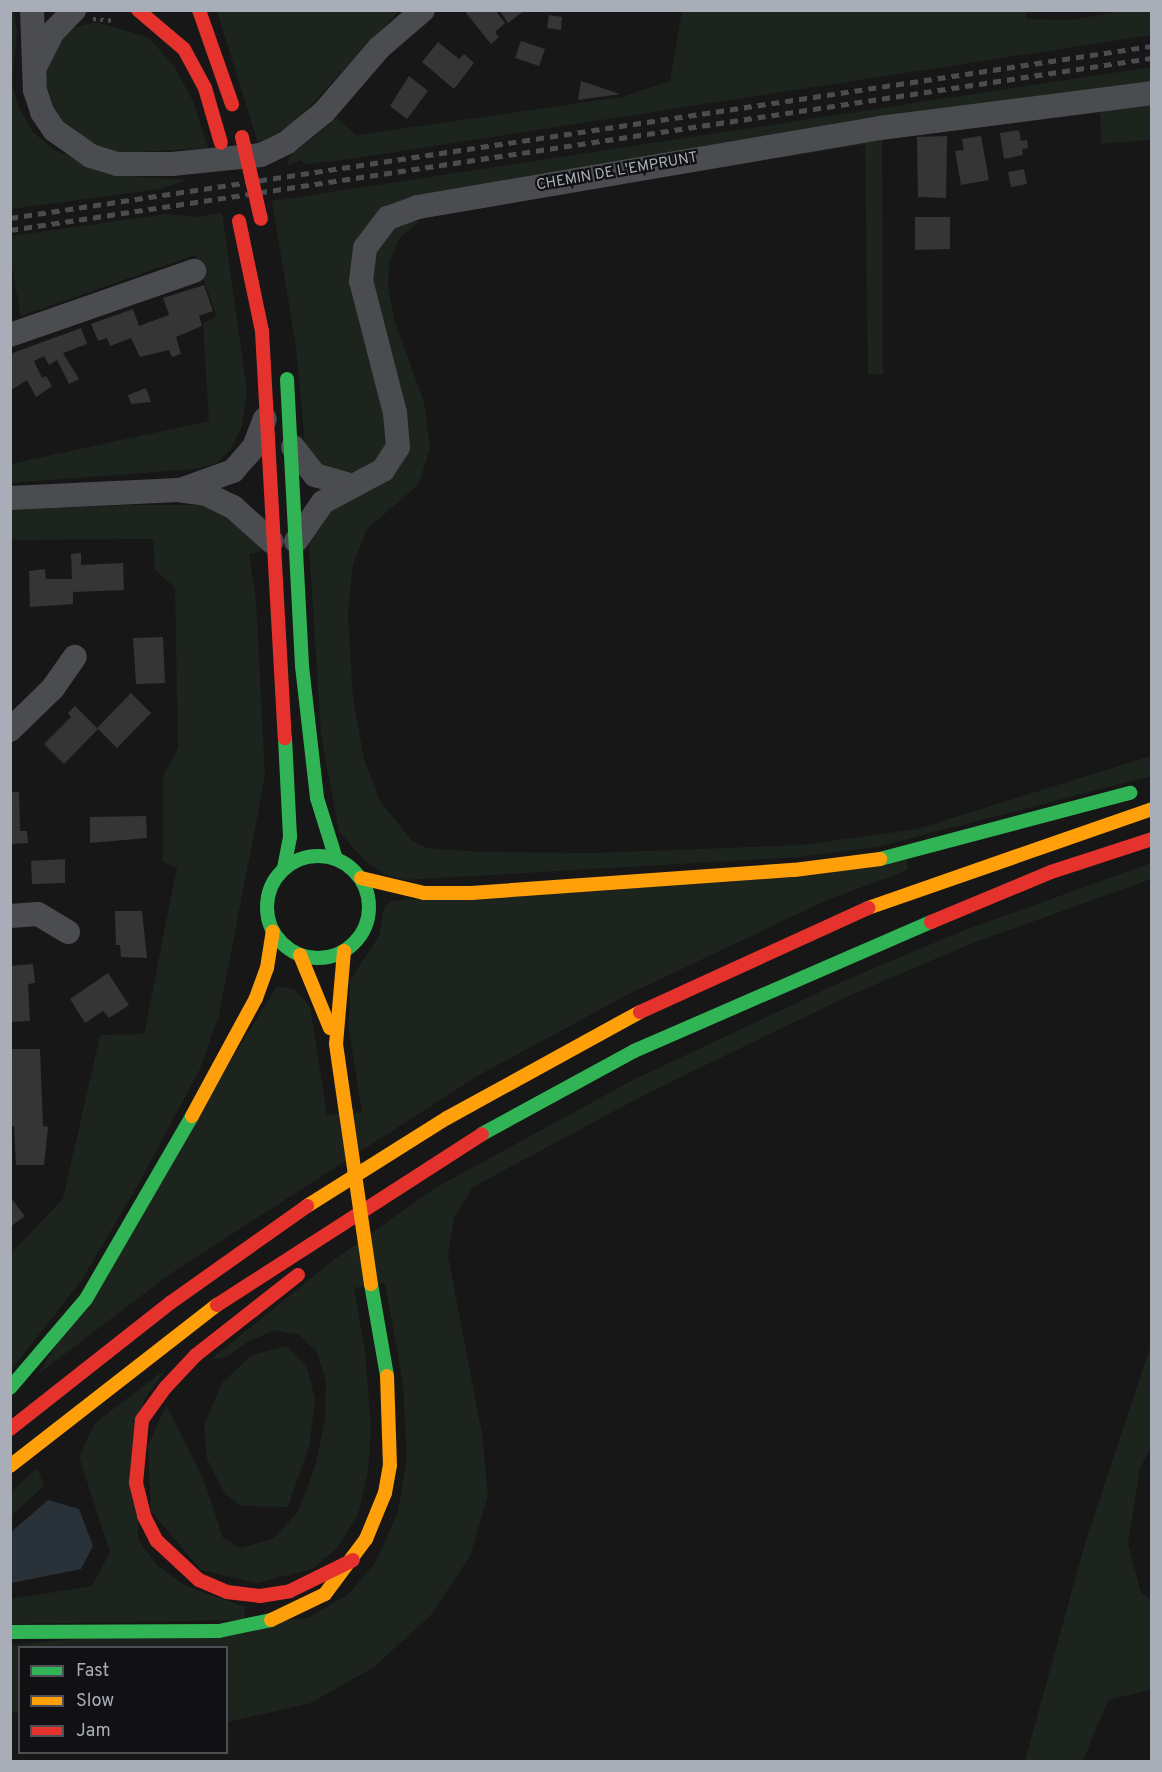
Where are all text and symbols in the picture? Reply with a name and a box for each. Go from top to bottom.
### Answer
street label: CHEMIN DE L'EMPRUNT [535,149,699,195]
legend [18,1646,228,1754]
text: Fast [76,1660,109,1683]
text: Slow [76,1690,114,1713]
text: Jam [76,1720,111,1743]

